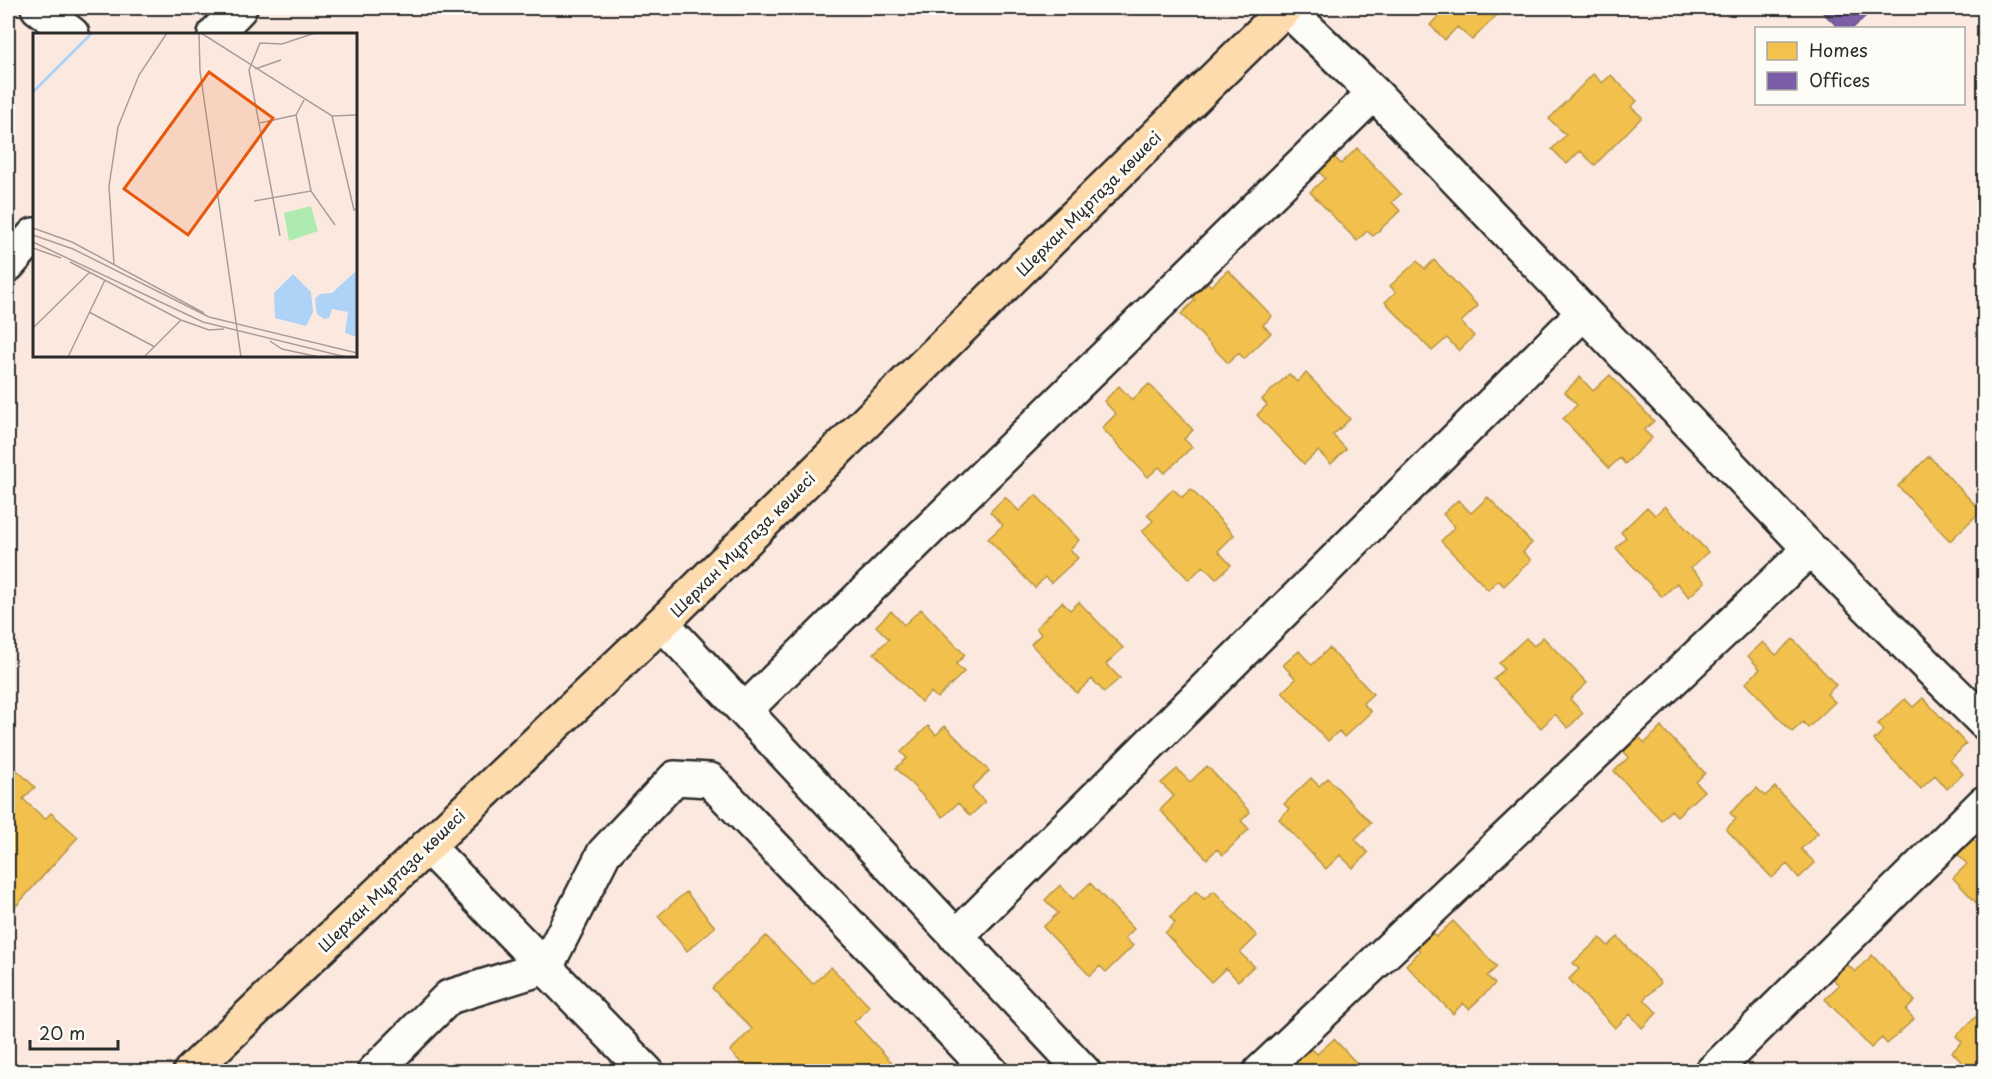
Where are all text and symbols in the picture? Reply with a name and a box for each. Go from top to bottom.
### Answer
legend [1755,27,1965,105]
inset map [33,33,357,357]
text: Homes [1809,36,1867,63]
text: Offices [1809,66,1870,93]
street label: Шерхан Мұртаза көшесі [1010,125,1166,281]
street label: Шерхан Мұртаза көшесі [664,466,820,622]
street label: Шерхан Мұртаза көшесі [312,803,470,957]
scale bar [30,1013,118,1051]
text: 20 m [39,1019,85,1046]

